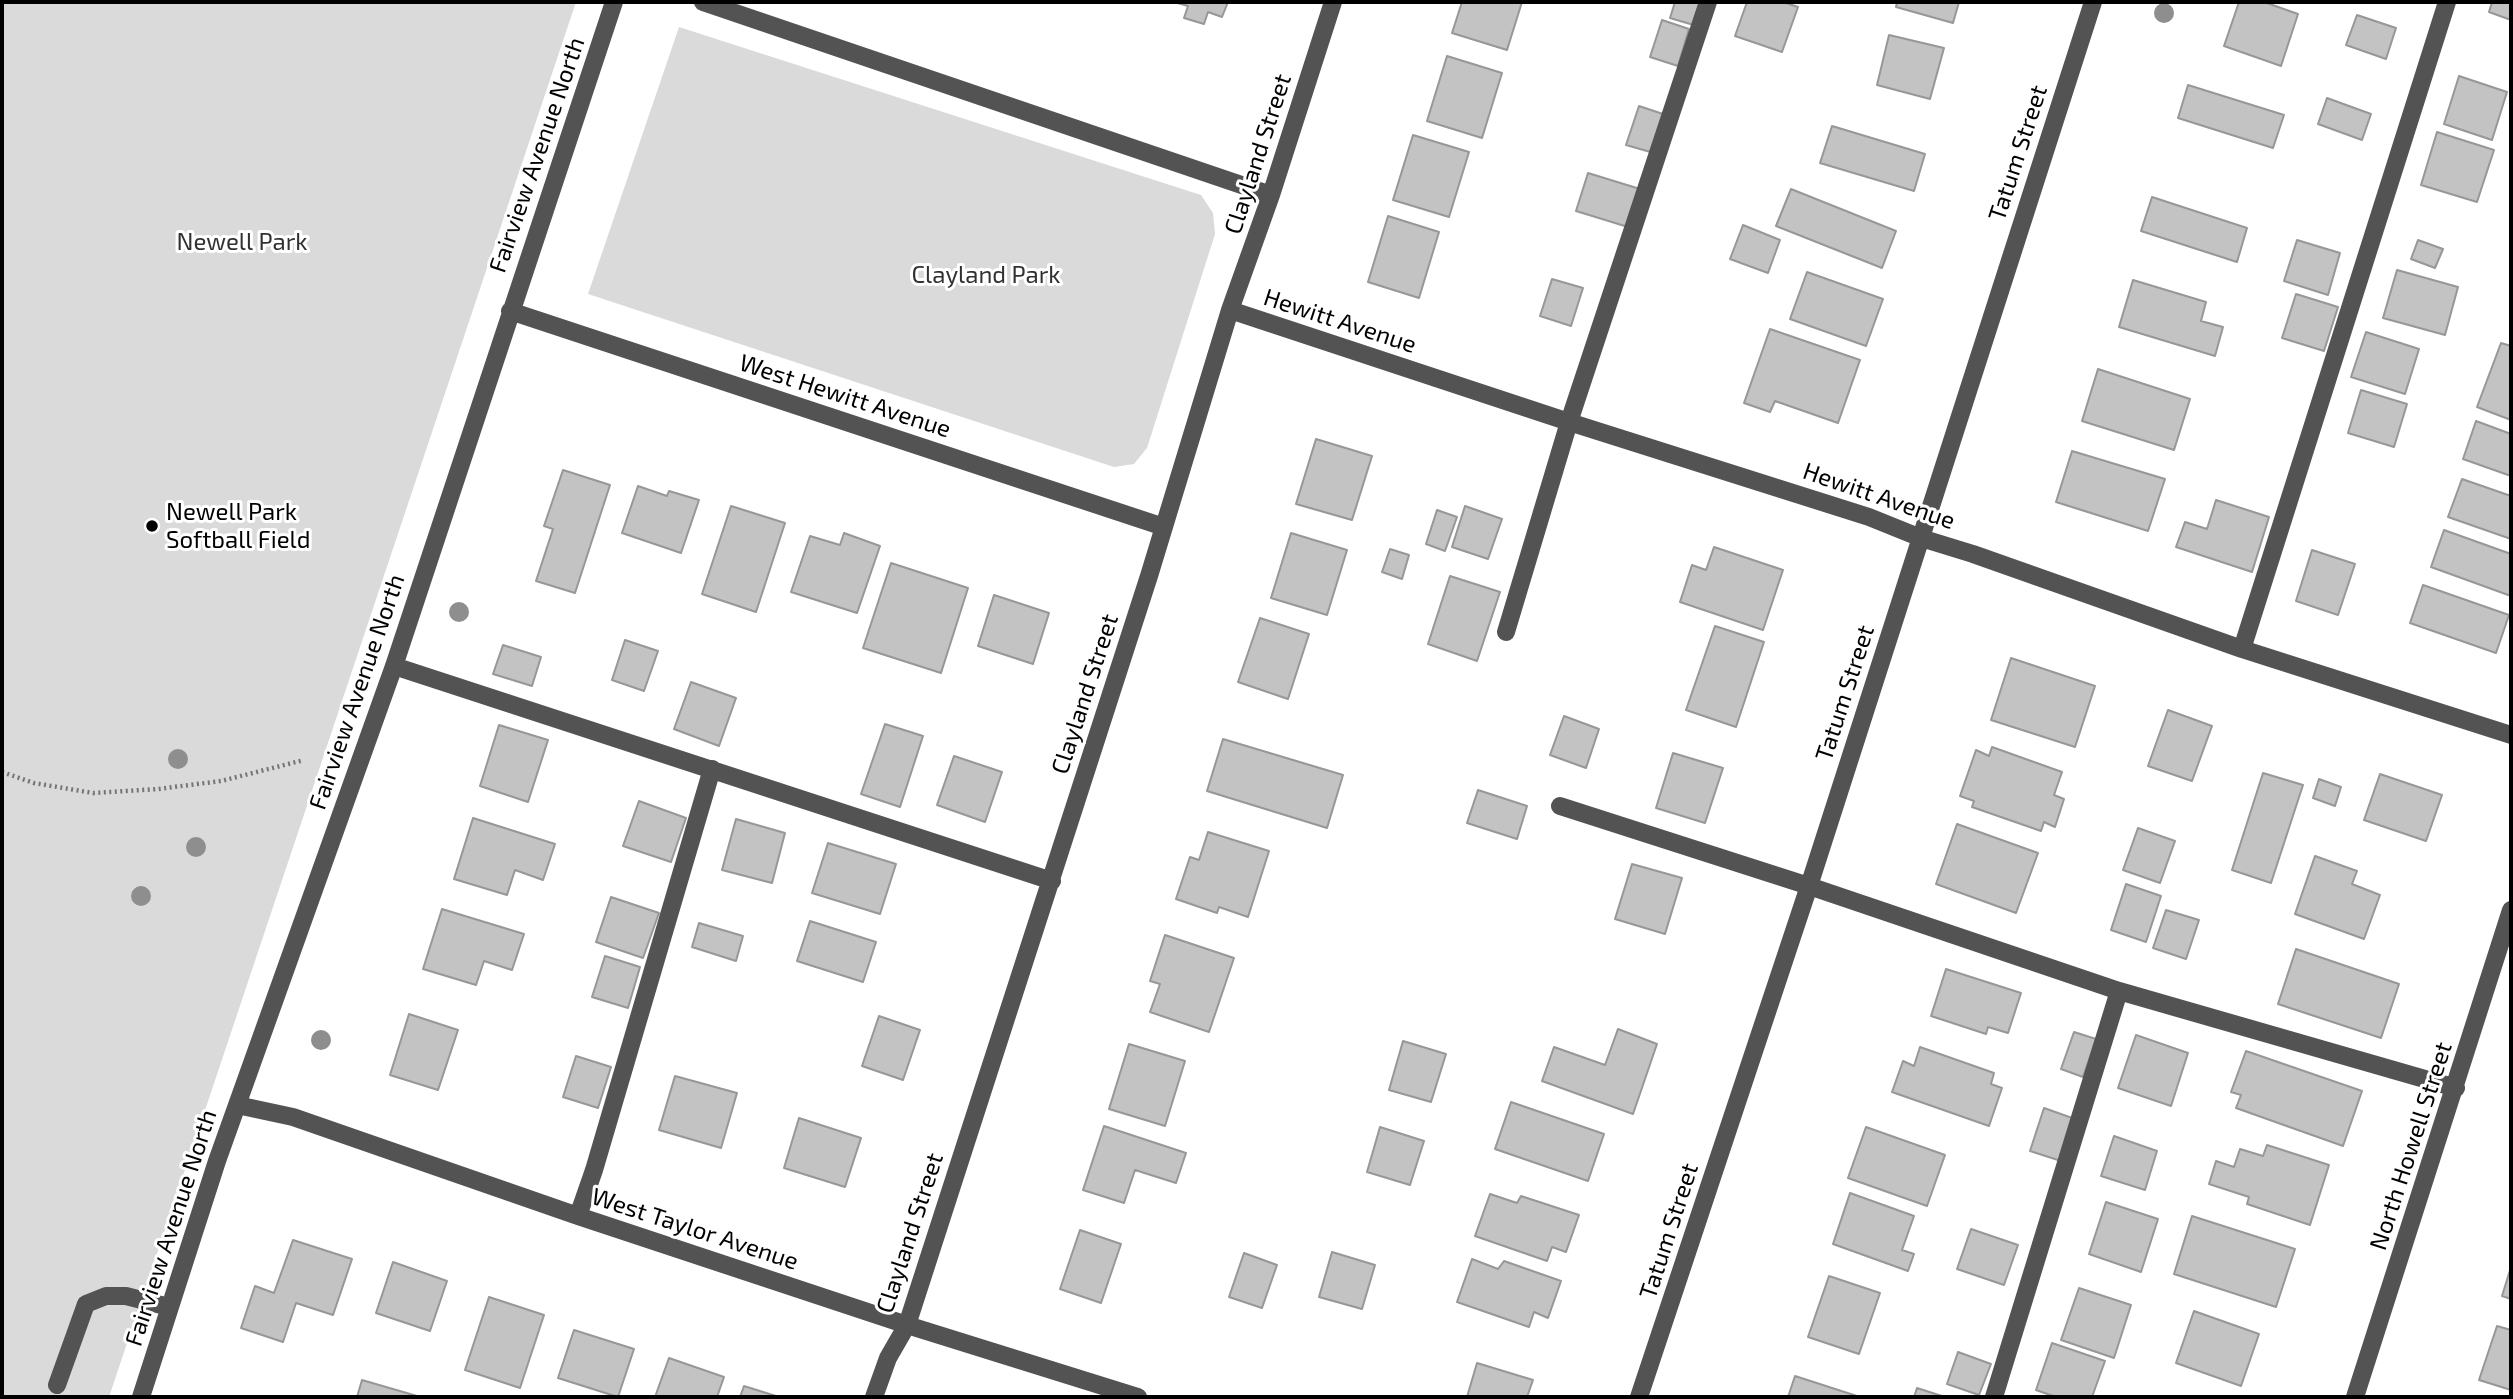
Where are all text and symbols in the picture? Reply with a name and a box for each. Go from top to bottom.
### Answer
street label: Fairview Avenue North [483,34,591,276]
street label: Clayland Street [1219,70,1297,238]
street label: Tatum Street [1983,82,2053,224]
park label: Newell Park [176,228,308,256]
park label: Clayland Park [911,261,1061,289]
street label: Hewitt Avenue [1260,283,1420,359]
street label: West Hewitt Avenue [736,348,954,444]
street label: Hewitt Avenue [1799,457,1959,535]
place label: Newell Park Softball Field [166,498,310,554]
marker: Newell Park Softball Field [144,518,160,534]
street label: Fairview Avenue North [303,571,411,813]
street label: Clayland Street [1046,610,1124,778]
street label: Tatum Street [1810,622,1880,764]
street label: North Howell Street [2364,1038,2458,1254]
street label: Fairview Avenue North [119,1106,223,1350]
street label: Clayland Street [871,1149,949,1317]
street label: Tatum Street [1634,1160,1704,1302]
street label: West Taylor Avenue [588,1182,802,1276]

